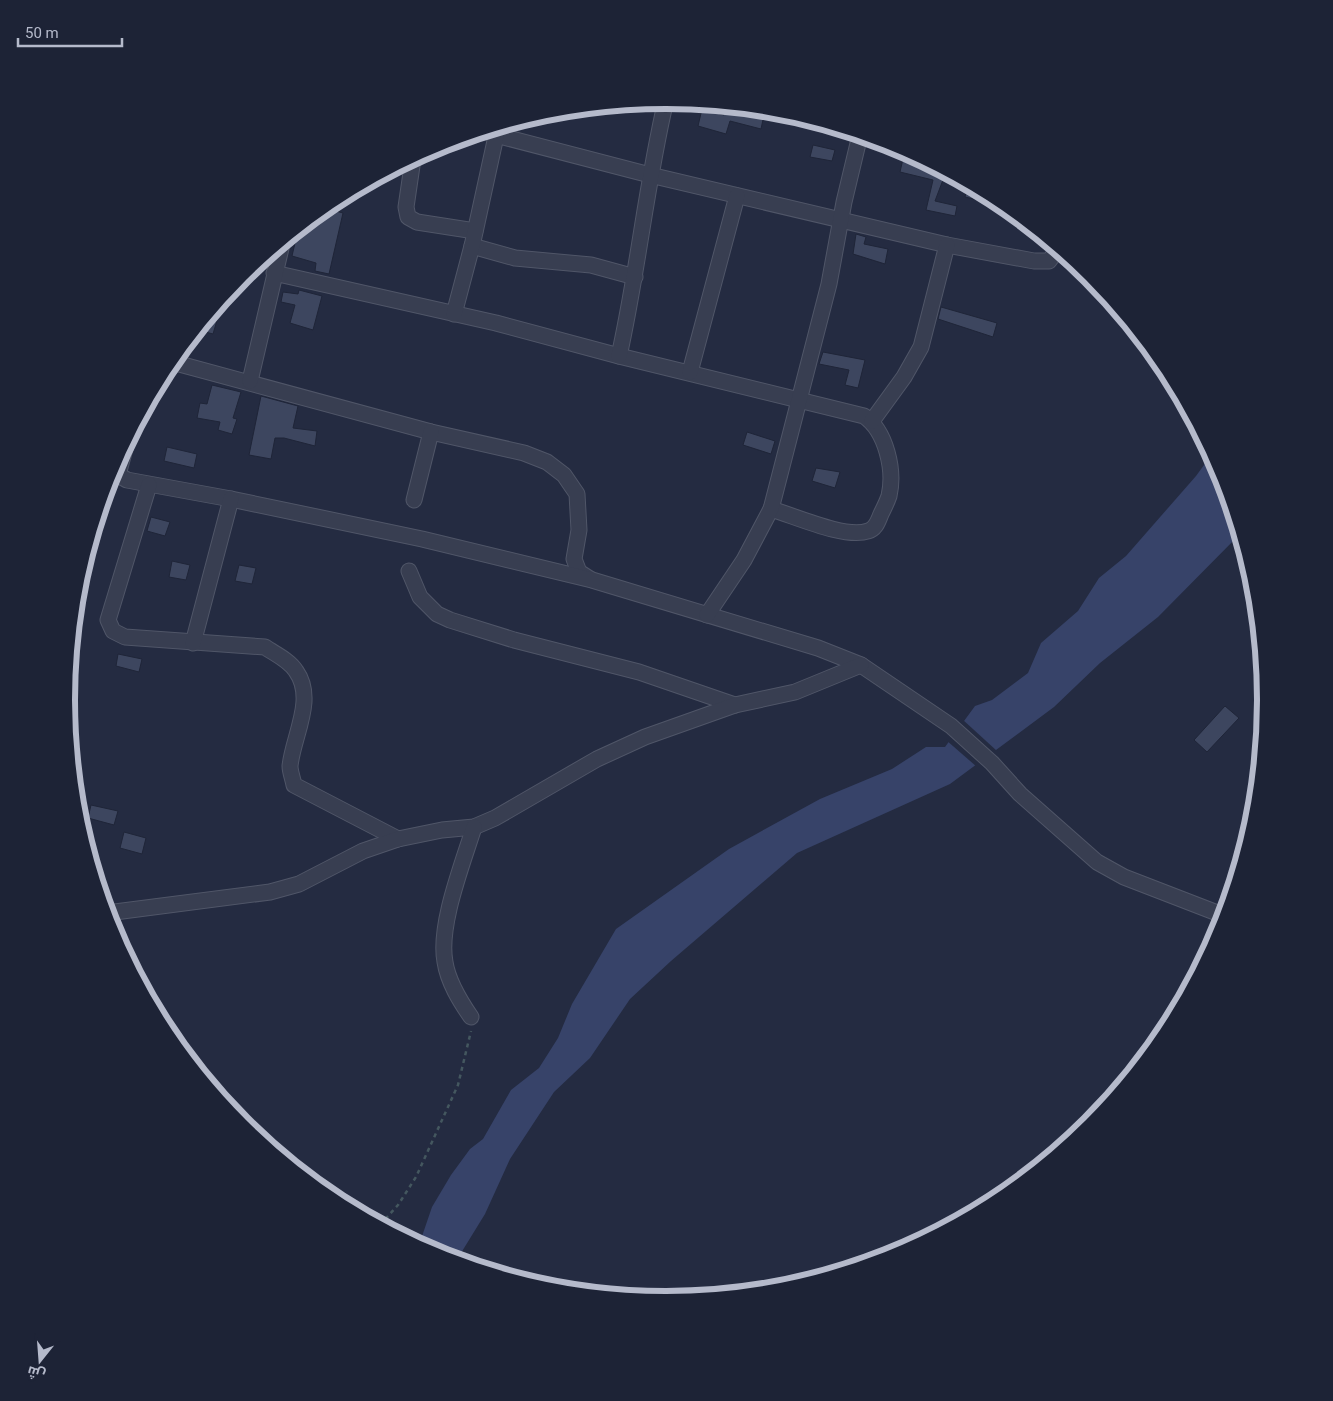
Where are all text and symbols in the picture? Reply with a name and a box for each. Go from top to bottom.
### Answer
scale bar [18,15,121,47]
text: 50 m [25,24,59,42]
north arrow [15,1336,65,1386]
text: ش [25,1362,47,1384]

